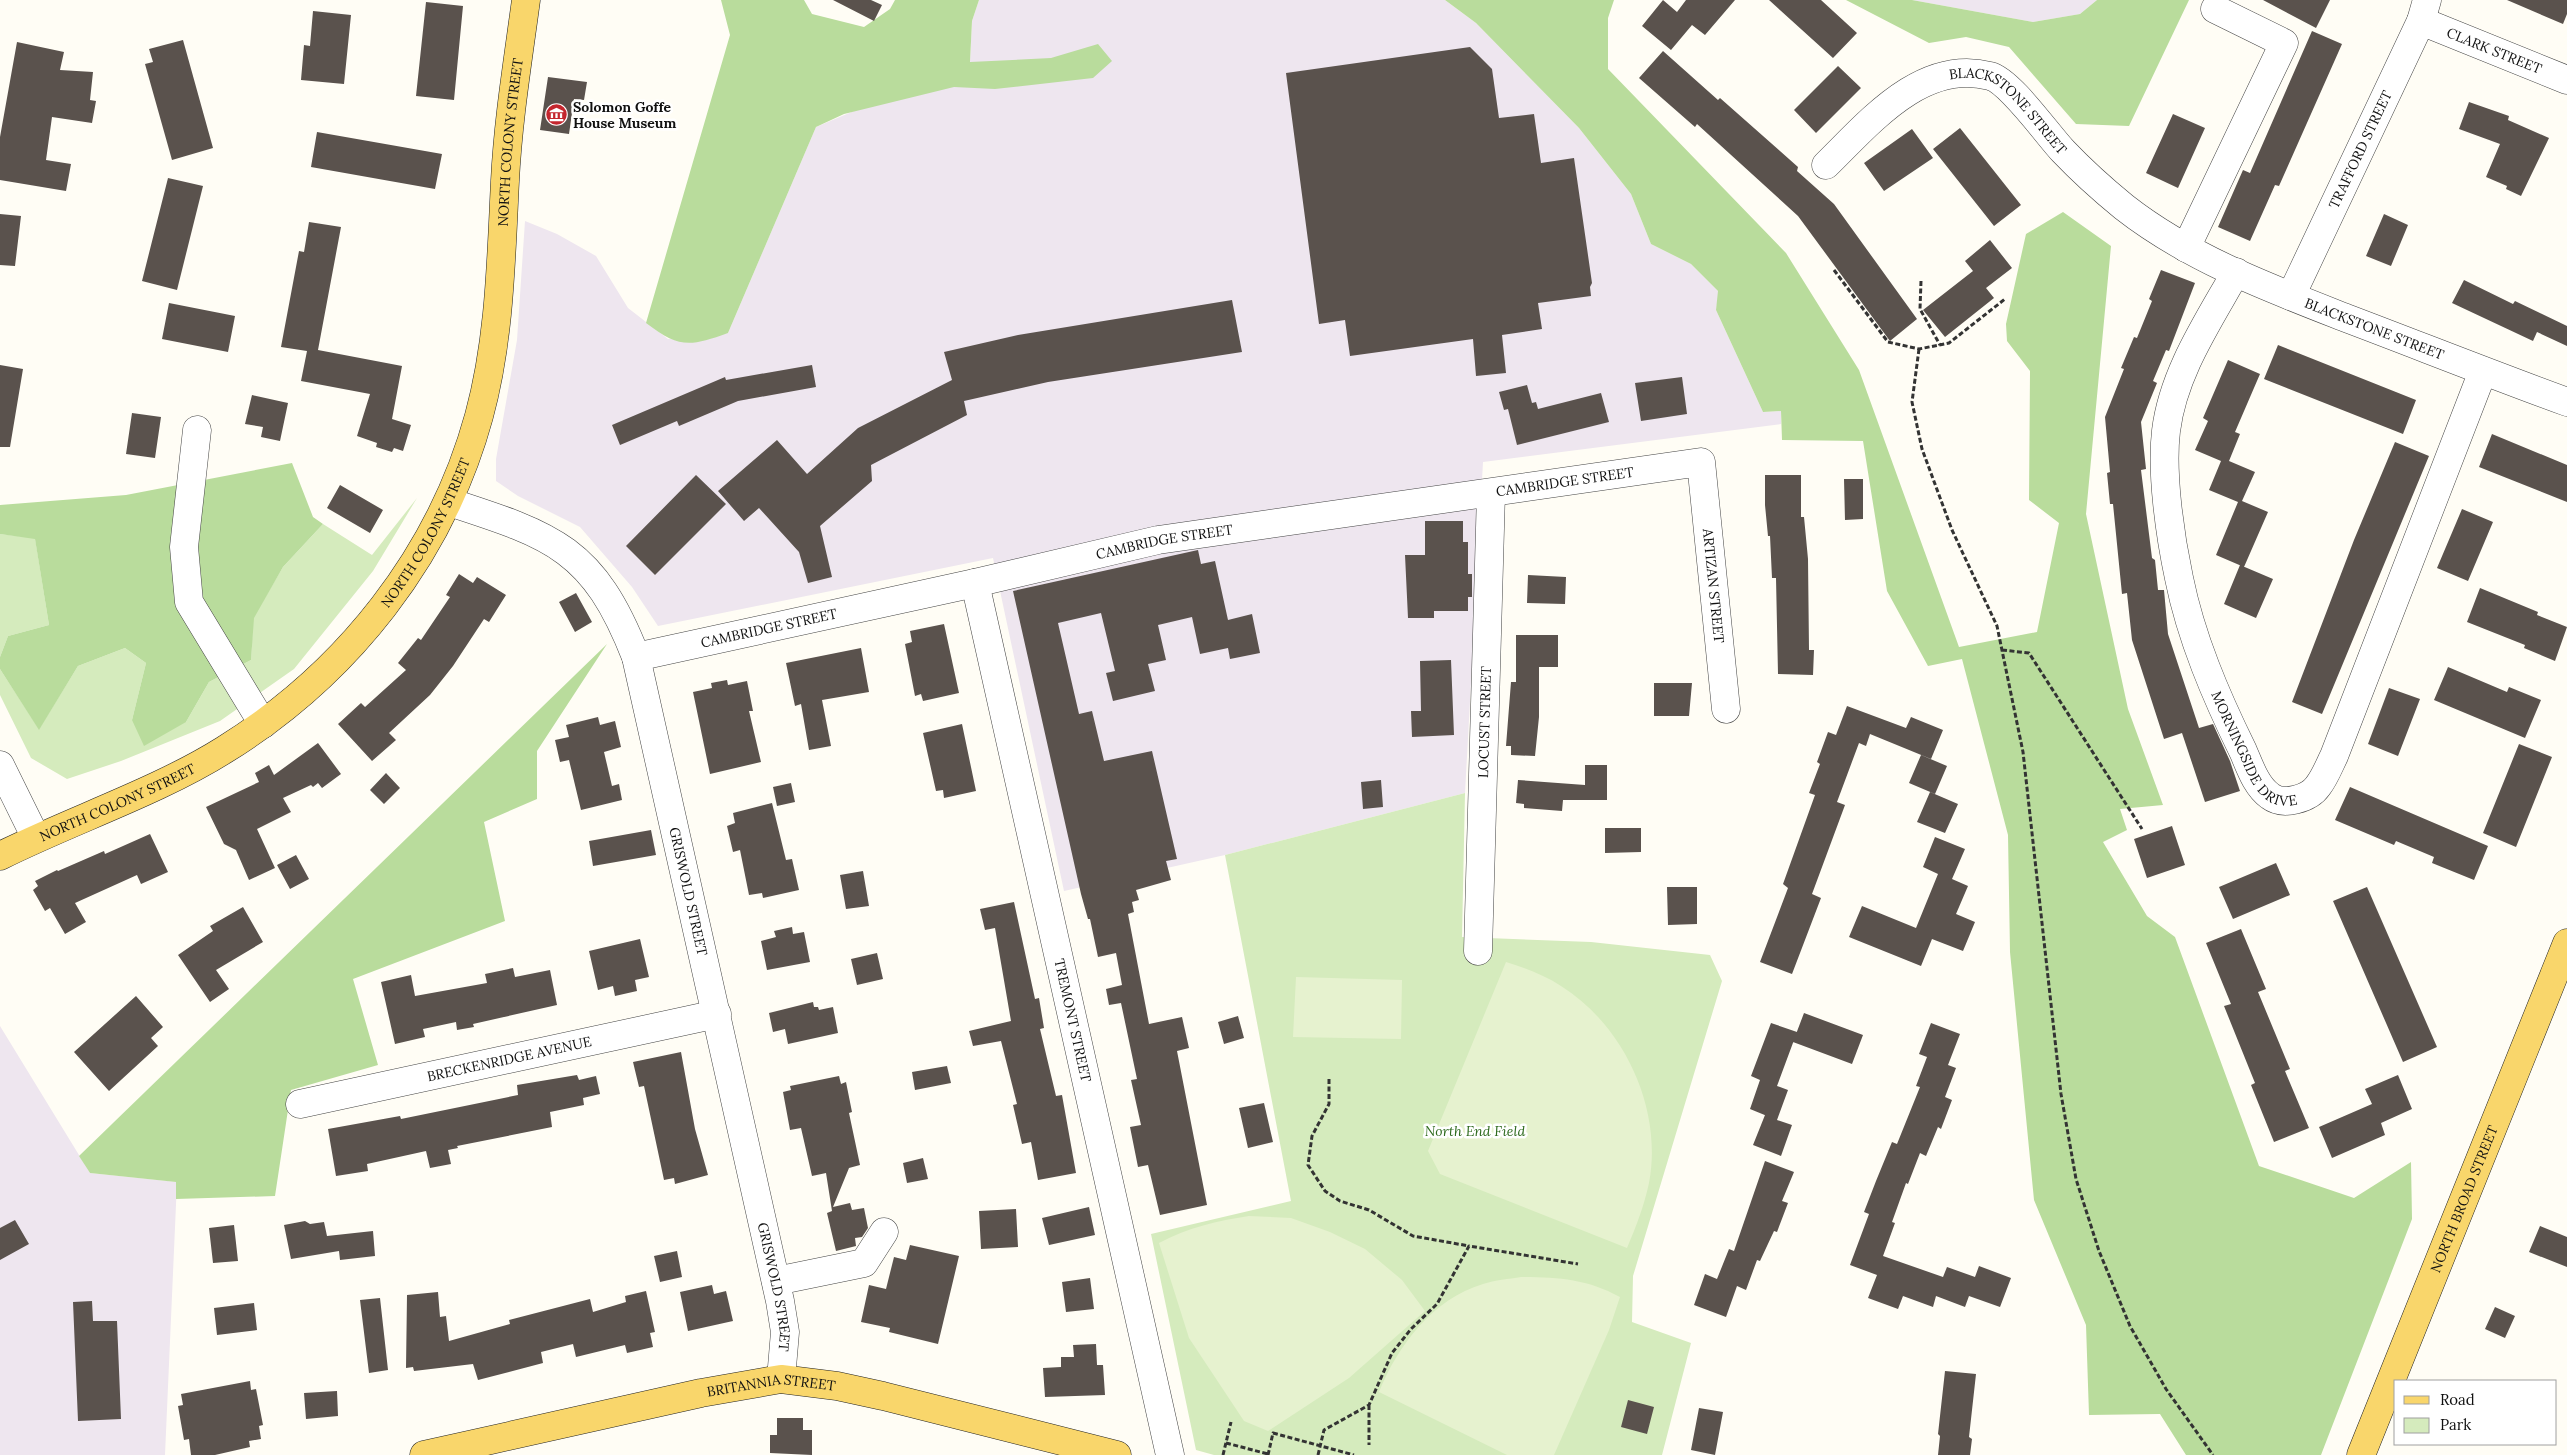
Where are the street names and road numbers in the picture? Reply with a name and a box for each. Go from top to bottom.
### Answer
street label: CLARK STREET [2444,23,2545,78]
street label: NORTH COLONY STREET [494,57,527,227]
street label: BLACKSTONE STREET [1948,64,2071,158]
street label: TRAFFORD STREET [2325,88,2396,211]
street label: BLACKSTONE STREET [2302,294,2447,364]
street label: NORTH COLONY STREET [377,455,474,611]
street label: CAMBRIDGE STREET [1495,463,1635,500]
street label: CAMBRIDGE STREET [1094,520,1234,563]
street label: ARTIZAN STREET [1699,527,1728,644]
street label: CAMBRIDGE STREET [699,604,839,652]
street label: LOCUST STREET [1474,666,1495,778]
street label: MORNINGSIDE DRIVE [2207,688,2299,810]
street label: NORTH COLONY STREET [37,759,198,845]
street label: GRISWOLD STREET [665,825,712,957]
street label: TREMONT STREET [1050,957,1095,1084]
street label: BRECKENRIDGE AVENUE [425,1032,593,1085]
street label: NORTH BROAD STREET [2426,1123,2502,1275]
street label: GRISWOLD STREET [754,1221,794,1352]
street label: BRITANNIA STREET [705,1370,837,1401]

